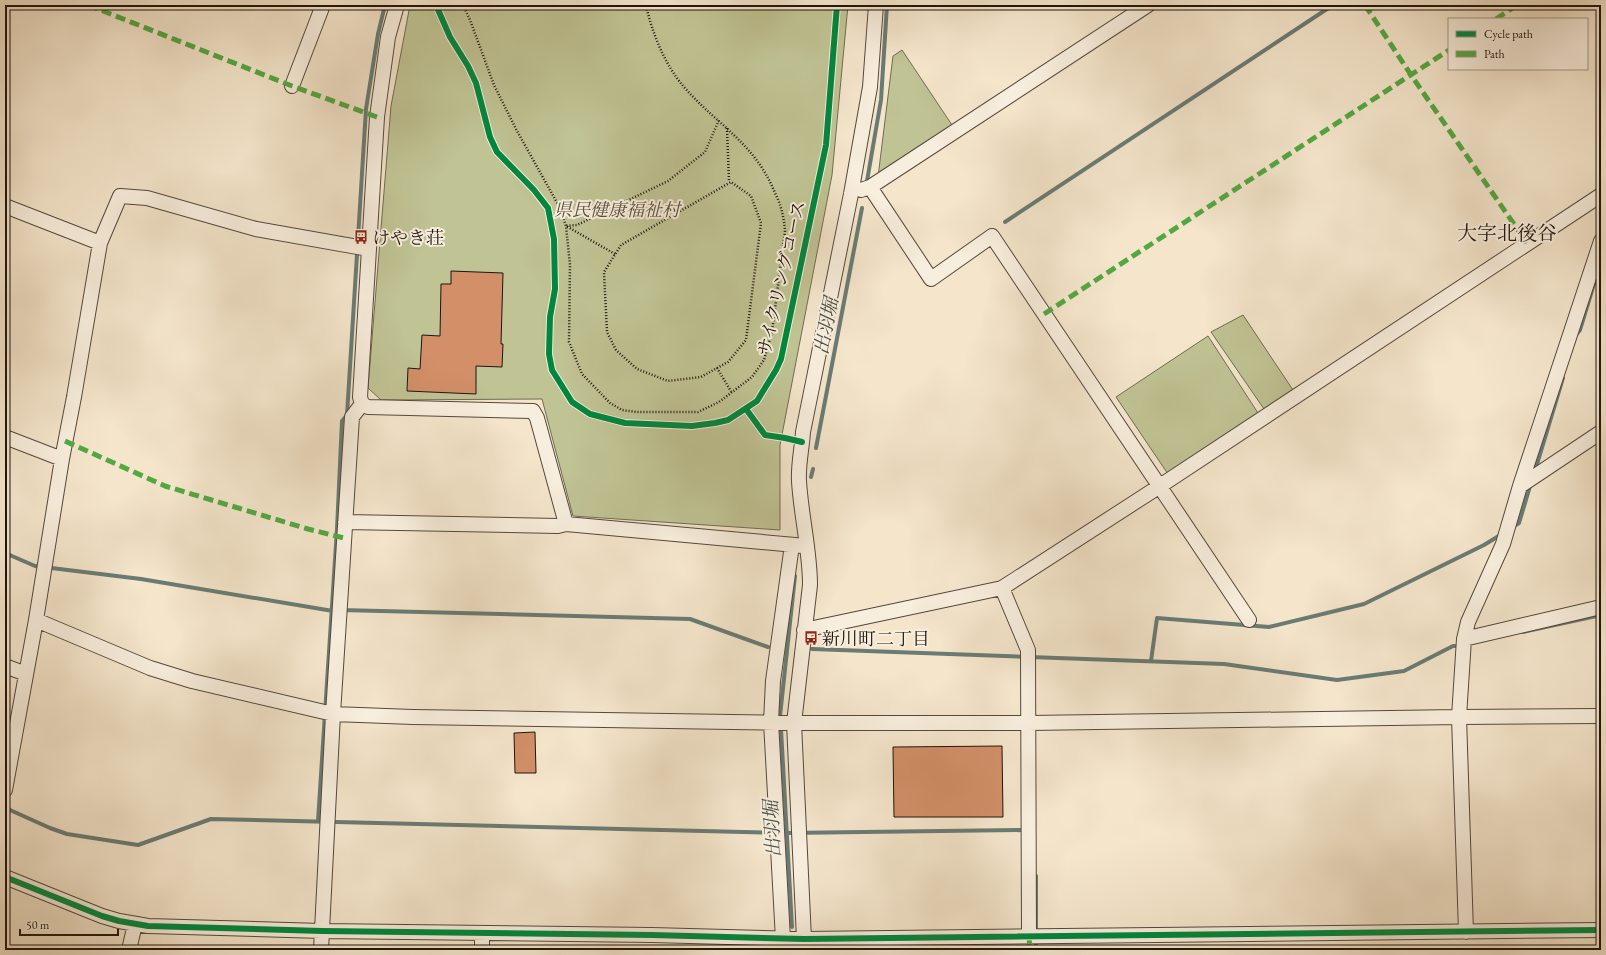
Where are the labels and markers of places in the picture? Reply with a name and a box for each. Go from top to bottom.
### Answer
place label: けやき荘 [372,226,444,249]
bus stop icon: けやき荘 [353,229,369,245]
place label: 新川町二丁目 [822,627,930,650]
bus stop icon: 新川町二丁目 [803,630,819,646]

